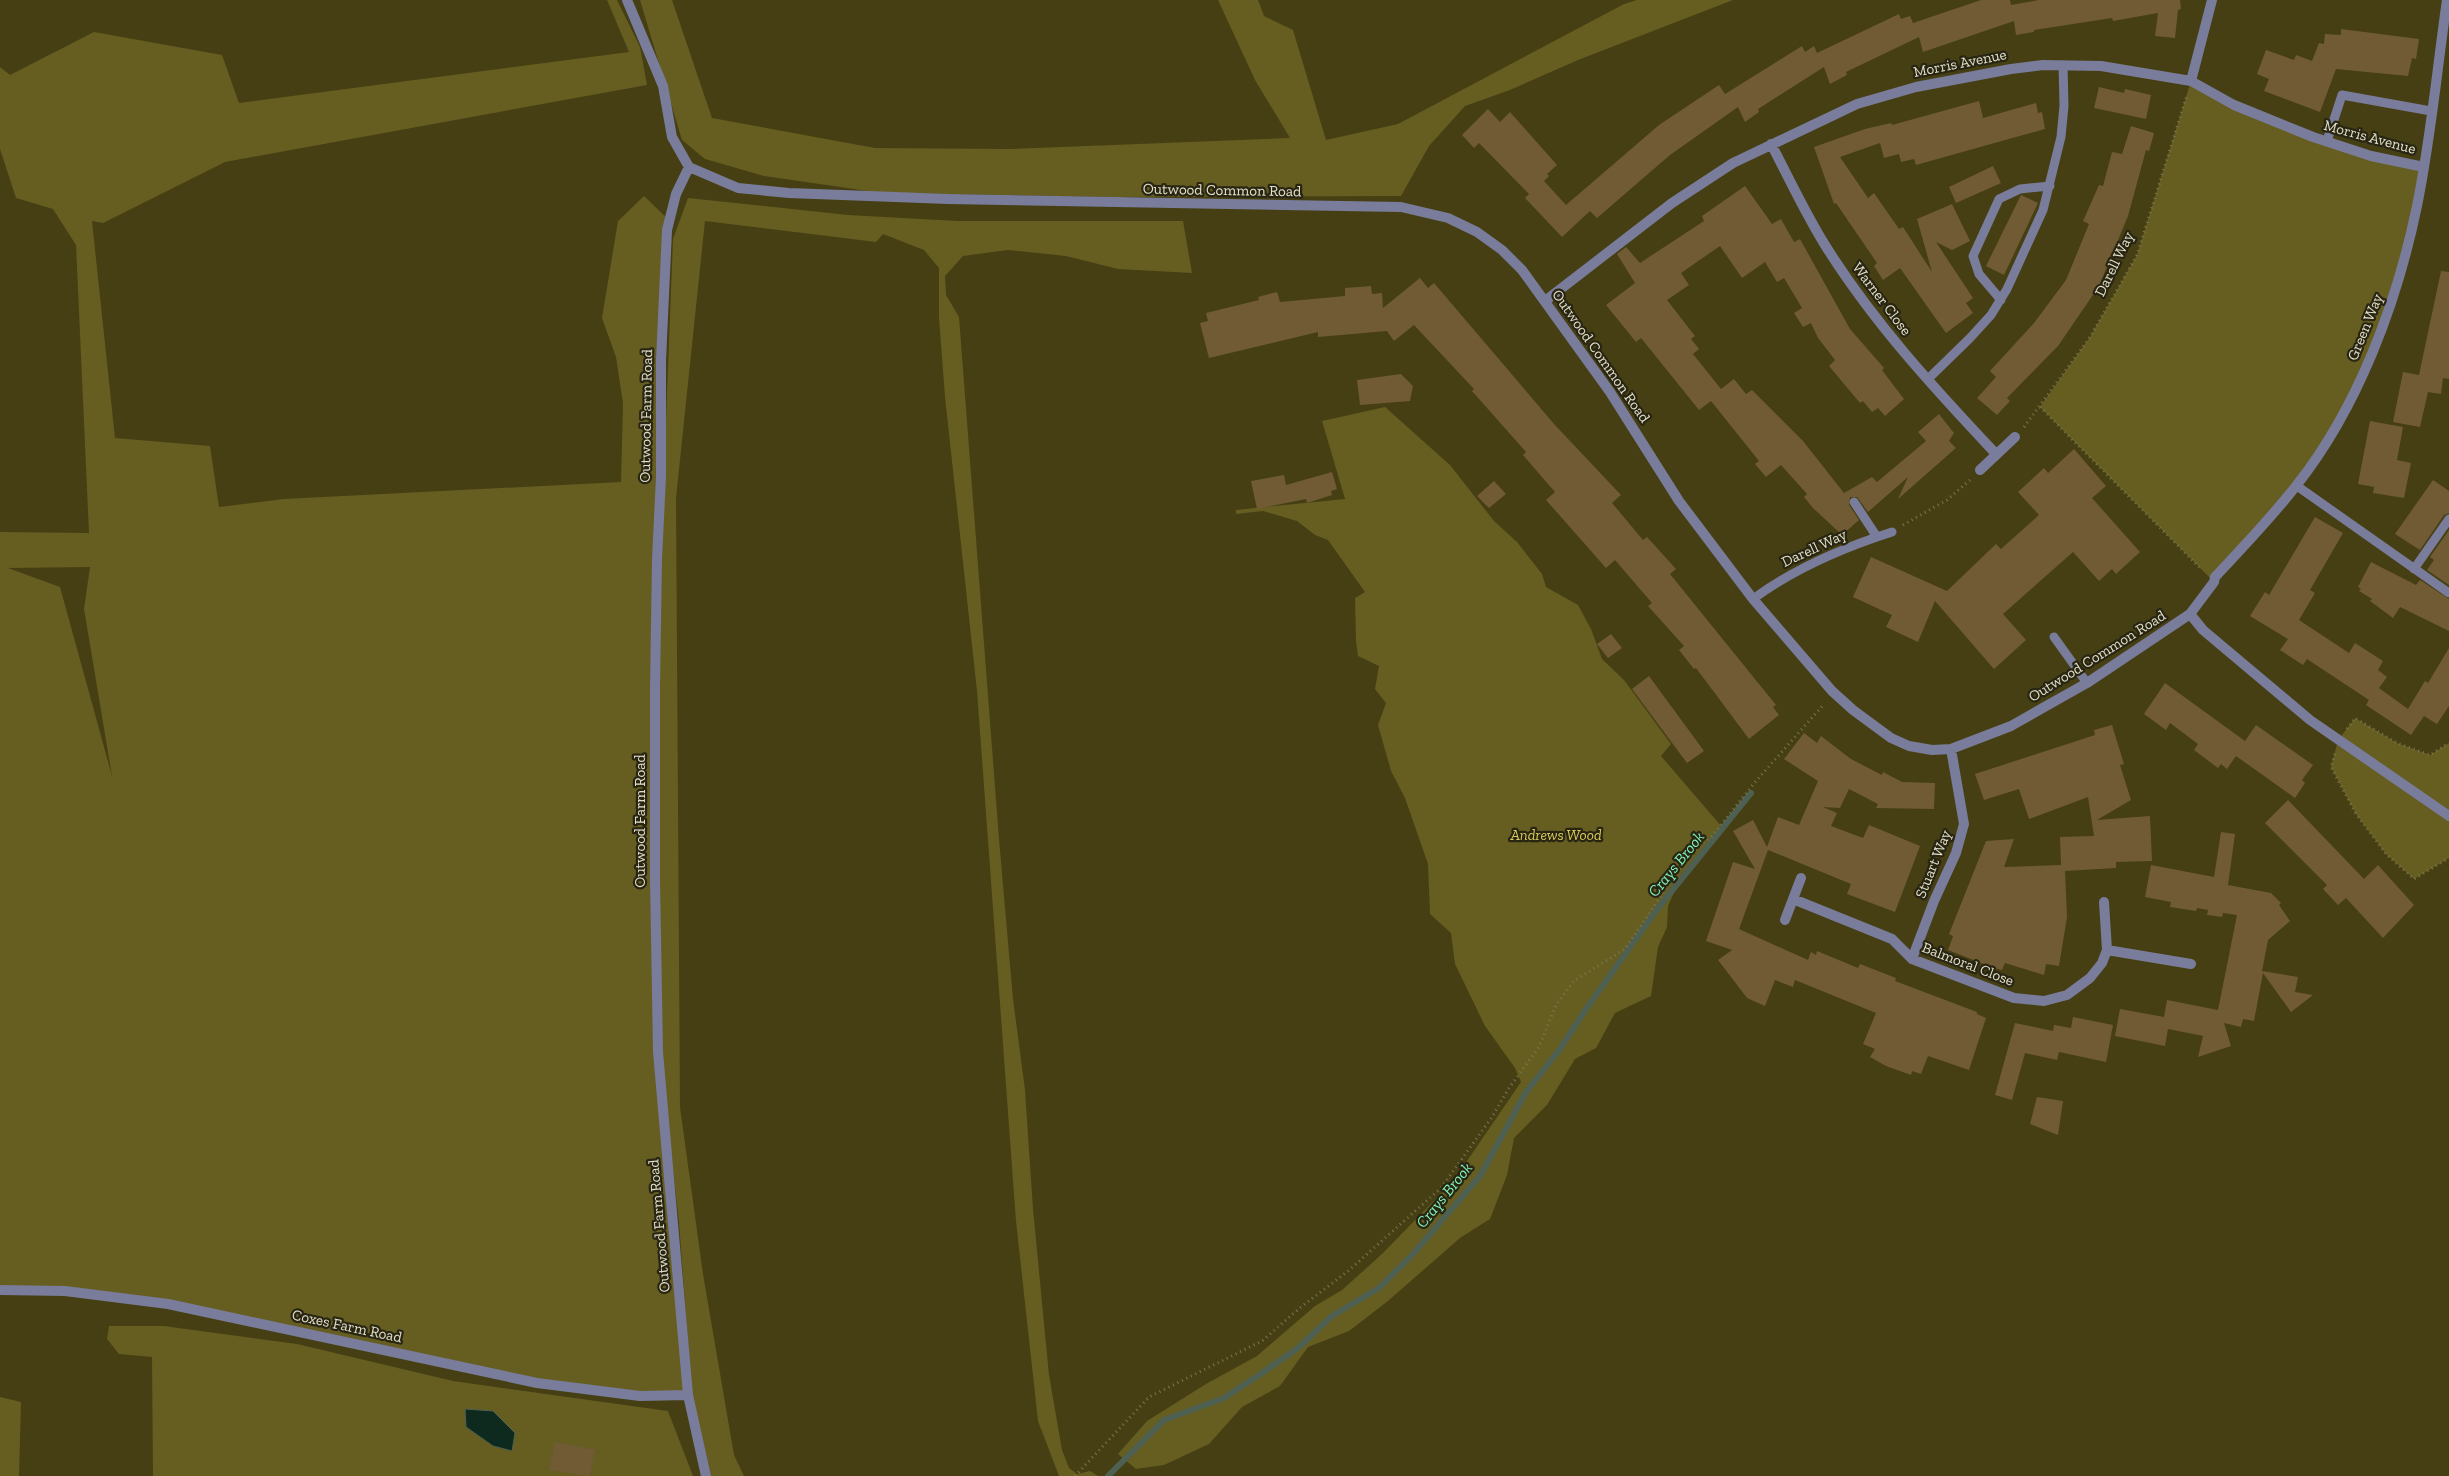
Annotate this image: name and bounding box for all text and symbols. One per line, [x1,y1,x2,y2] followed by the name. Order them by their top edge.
[1912,45,2008,81] street label: Morris Avenue
[2322,116,2418,158] street label: Morris Avenue
[1143,180,1302,200] street label: Outwood Common Road
[2091,228,2138,299] street label: Darell Way
[1849,259,1915,339] street label: Warner Close
[1548,286,1654,427] street label: Outwood Common Road
[2344,291,2387,363] street label: Green Way
[636,348,656,483] street label: Outwood Farm Road
[1779,525,1850,571] street label: Darell Way
[2025,606,2170,706] street label: Outwood Common Road
[631,753,649,888] street label: Outwood Farm Road
[1509,826,1602,844] park label: Andrews Wood
[1911,827,1955,901] street label: Stuart Way
[1644,828,1708,900] water label: Crays Brook
[1920,938,2016,990] street label: Balmoral Close
[644,1158,674,1293] street label: Outwood Farm Road
[1412,1159,1476,1231] water label: Crays Brook
[290,1306,404,1347] street label: Coxes Farm Road

